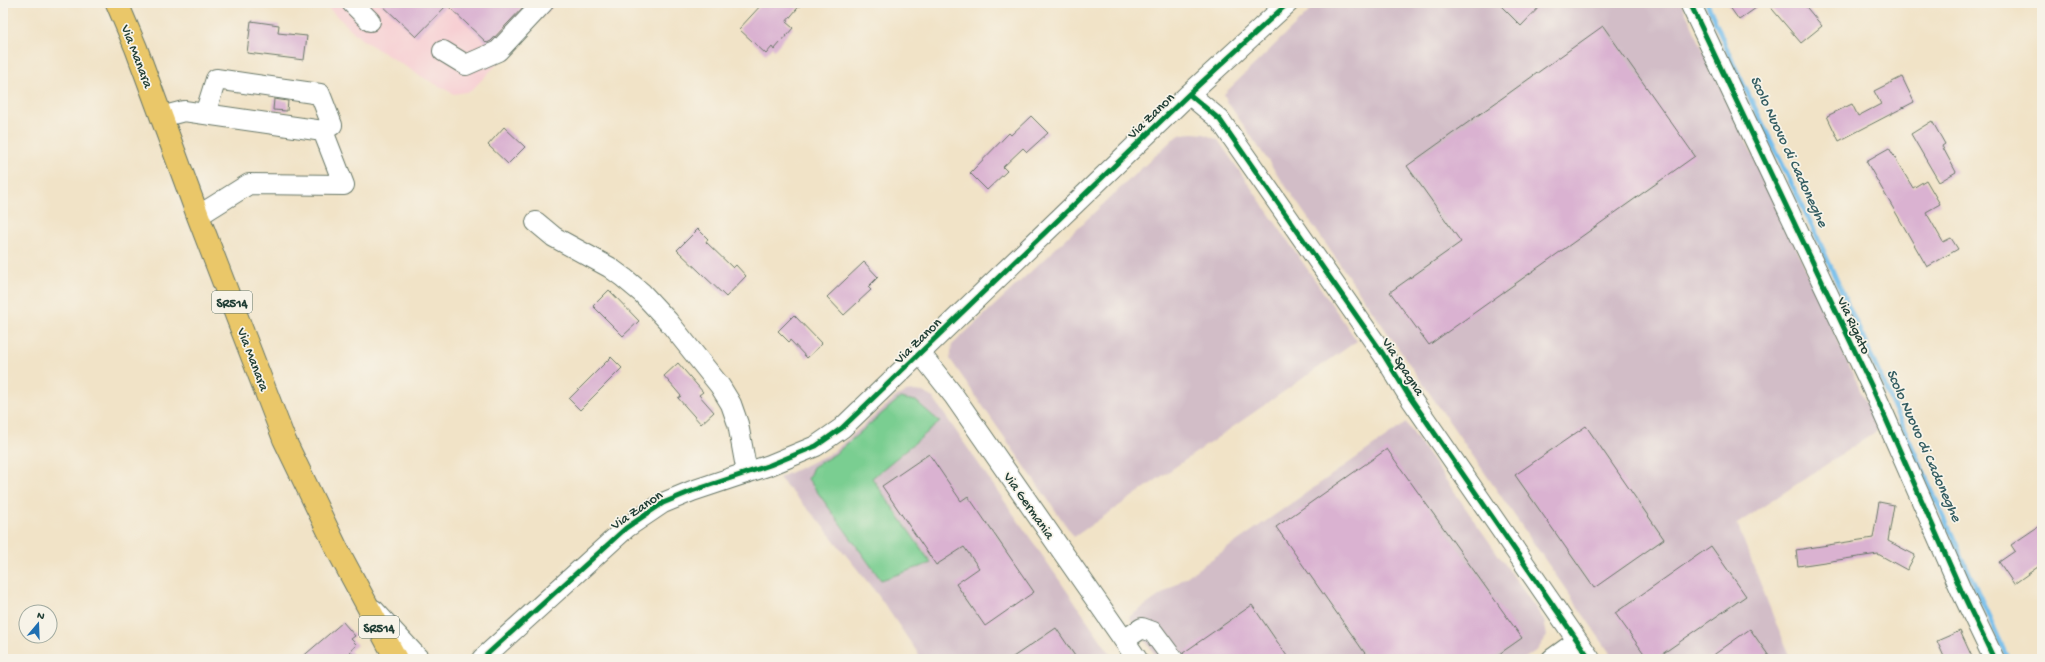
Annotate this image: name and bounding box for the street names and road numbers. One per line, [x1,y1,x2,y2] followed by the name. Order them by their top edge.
[115,22,156,92] street label: Via Manara
[1124,90,1179,144] street label: Via Zanon
[212,291,252,313] road number: SR514
[1832,294,1873,357] street label: Via Rigato
[891,315,946,369] street label: Via Zanon
[231,325,272,395] street label: Via Manara
[1376,334,1428,400] street label: Via Spagna
[998,469,1058,544] street label: Via Germania
[607,487,667,535] street label: Via Zanon
[359,616,399,638] road number: SR514

